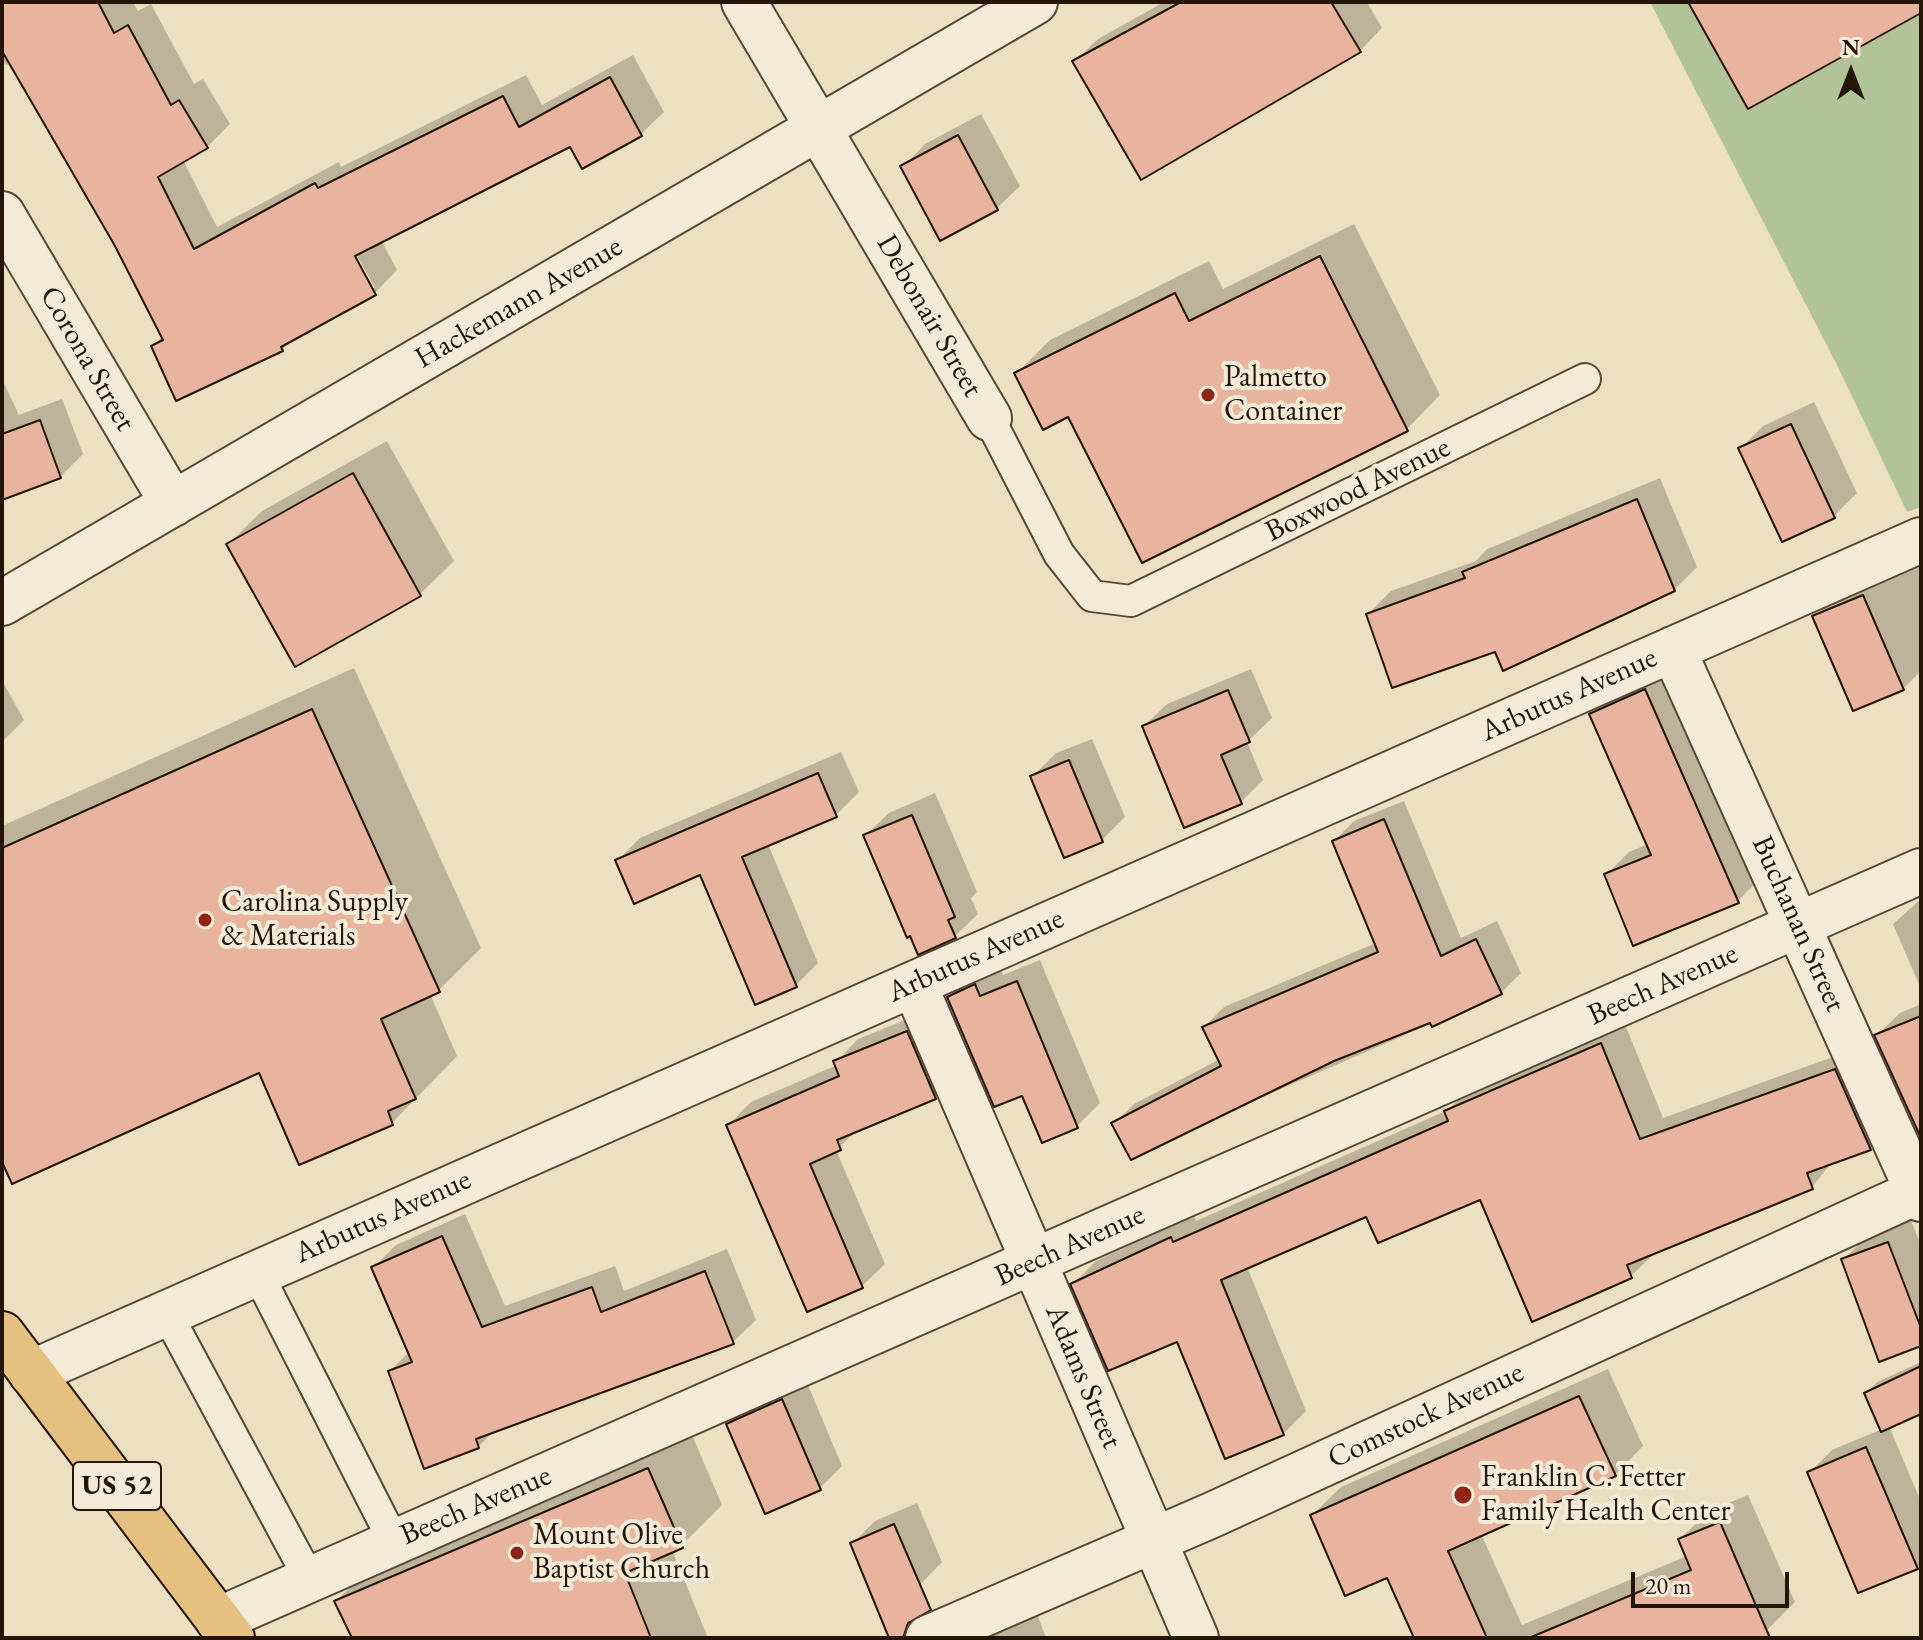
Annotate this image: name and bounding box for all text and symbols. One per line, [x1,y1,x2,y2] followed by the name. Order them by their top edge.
[1811,32,1891,112] north arrow
[1842,33,1860,62] text: N
[868,228,990,404] street label: Debonair Street
[409,229,629,377] street label: Hackemann Avenue
[31,280,143,438] street label: Corona Street
[1224,360,1342,430] place label: Palmetto Container
[1199,386,1217,404] marker: Palmetto Container
[1260,430,1456,550] street label: Boxwood Avenue
[1475,640,1663,750] street label: Arbutus Avenue
[1743,831,1853,1017] street label: Buchanan Street
[221,885,408,956] place label: Carolina Supply & Materials
[882,901,1070,1011] street label: Arbutus Avenue
[196,911,214,929] marker: Carolina Supply & Materials
[1583,936,1743,1034] street label: Beech Avenue
[289,1162,477,1272] street label: Arbutus Avenue
[990,1197,1150,1295] street label: Beech Avenue
[1037,1300,1129,1454] street label: Adams Street
[1322,1355,1530,1477] street label: Comstock Avenue
[395,1458,557,1554] street label: Beech Avenue
[1481,1460,1730,1530] place label: Franklin C. Fetter Family Health Center
[73,1462,161,1510] road number: US 52
[1452,1484,1474,1506] marker: Franklin C. Fetter Family Health Center
[533,1518,710,1588] place label: Mount Olive Baptist Church
[508,1544,526,1562] marker: Mount Olive Baptist Church
[1635,1556,1793,1606] scale bar
[1645,1570,1692,1601] text: 20 m

